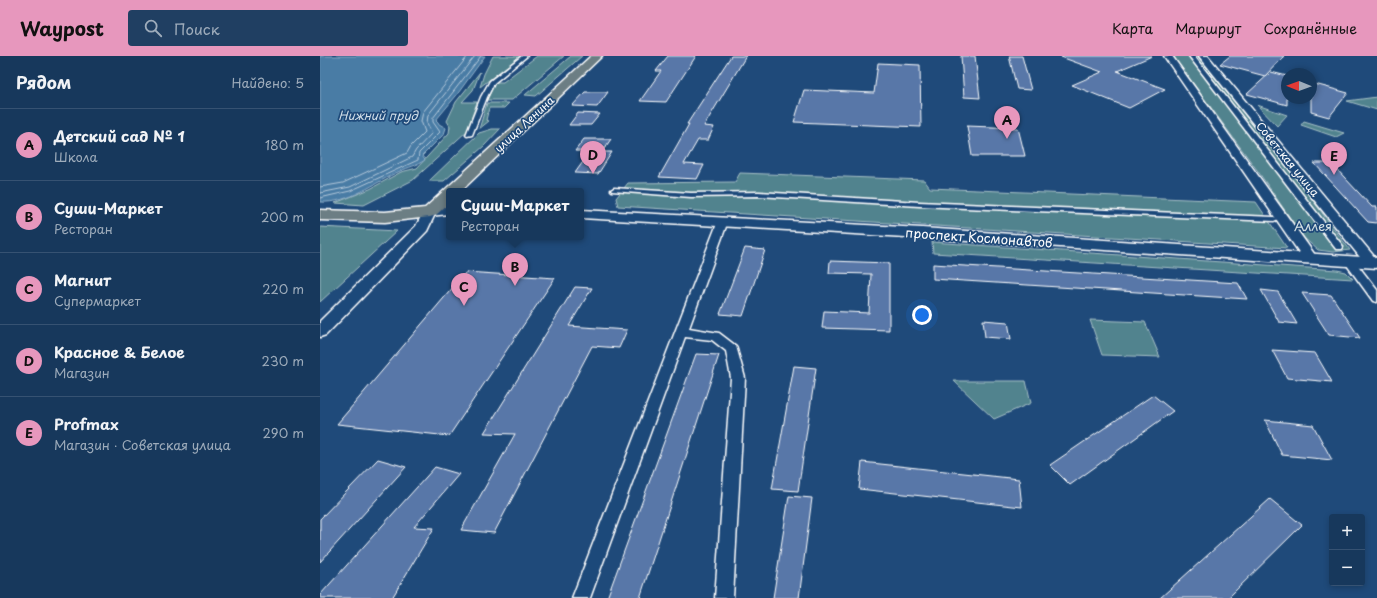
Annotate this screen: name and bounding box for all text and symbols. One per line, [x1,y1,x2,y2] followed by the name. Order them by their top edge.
[128,10,408,46] search box
[20,14,104,42] text: Waypost
[142,17,164,39] icon: search
[174,17,220,40] text: Поиск
[1112,18,1153,39] text: Карта
[1175,18,1241,39] text: Маршрут
[1263,18,1357,39] text: Сохранённые
[1281,68,1317,104] north arrow
[16,69,71,95] text: Рядом
[232,73,304,92] text: Найдено: 5
[490,92,558,156] street label: улица Ленина
[338,106,419,124] water label: Нижний пруд
[994,106,1020,139] pin: A
[1252,118,1324,200] street label: Советская улица
[54,124,185,147] text: Детский сад № 1
[24,135,34,154] text: A
[265,135,304,154] text: 180 m
[580,141,606,174] pin: D
[1321,142,1347,175] pin: E
[54,147,98,166] text: Школа
[446,188,584,240] popup
[461,193,569,216] text: Суши-Маркет
[54,196,163,219] text: Суши-Маркет
[25,207,33,226] text: B
[261,207,304,226] text: 200 m
[461,216,520,235] text: Ресторан
[1294,216,1332,235] park label: Аллея
[54,219,113,238] text: Ресторан
[905,222,1053,252] street label: проспект Космонавтов
[502,253,528,286] pin: B
[54,268,111,291] text: Магнит
[451,273,477,306] pin: C
[24,279,34,298] text: C
[262,279,304,298] text: 220 m
[54,291,141,310] text: Супермаркет
[912,305,932,325] your location
[54,340,185,363] text: Красное & Белое
[24,351,34,370] text: D
[262,351,304,370] text: 230 m
[54,363,110,382] text: Магазин
[54,412,119,435] text: Profmax
[25,423,33,442] text: E
[263,423,304,442] text: 290 m
[54,435,231,454] text: Магазин · Советская улица
[1329,514,1365,586] map controls
[1329,514,1365,550] button: +
[1329,550,1365,586] button: −

